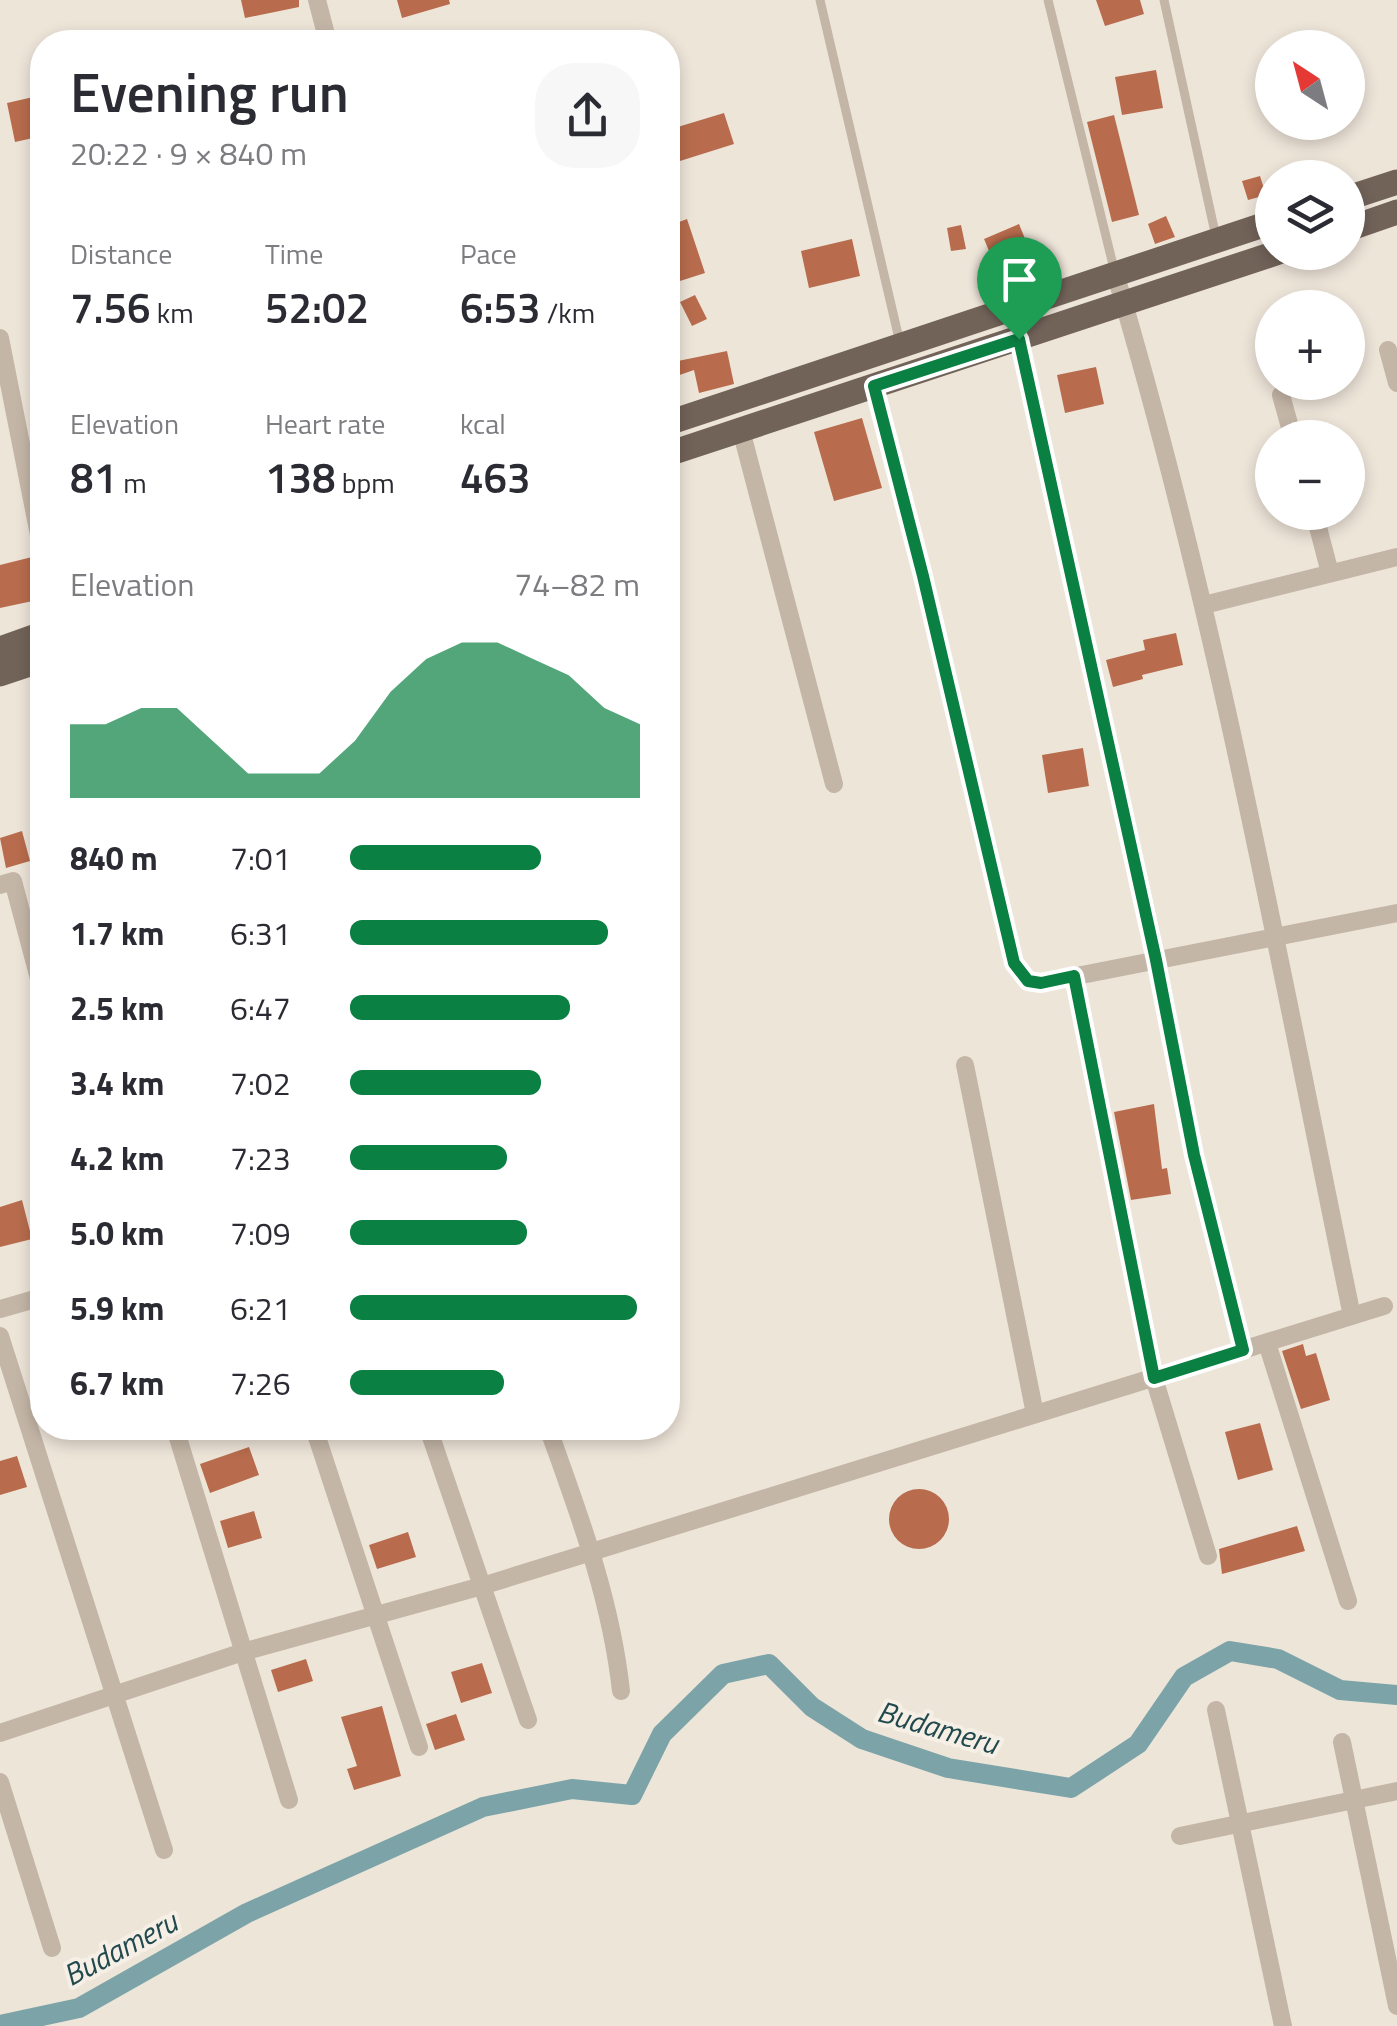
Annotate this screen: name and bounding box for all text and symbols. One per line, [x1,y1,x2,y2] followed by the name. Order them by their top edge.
[1255,30,1365,140] north arrow
[1255,30,1365,530] map controls
[70,50,349,133] text: Evening run
[535,63,640,168] button: share
[70,129,307,177] text: 20:22 · 9 × 840 m
[1255,160,1365,270] button: layers
[70,232,172,275] text: Distance
[265,232,323,275] text: Time
[460,232,517,275] text: Pace
[977,237,1062,340] pin
[992,252,1047,307] icon: arrive
[70,275,151,339] text: 7.56
[265,275,369,339] text: 52:02
[460,275,541,339] text: 6:53
[1255,290,1365,400] button: +
[151,291,194,334] text: km
[541,291,595,334] text: /km
[70,402,179,445] text: Elevation
[265,402,385,445] text: Heart rate
[460,402,506,445] text: kcal
[1255,420,1365,530] button: −
[70,445,117,509] text: 81
[265,445,336,509] text: 138
[460,445,531,509] text: 463
[117,461,147,504] text: m
[336,461,395,504] text: bpm
[70,560,194,608] text: Elevation
[514,560,640,608] text: 74–82 m
[70,834,158,882] text: 840 m
[230,834,291,882] text: 7:01
[70,909,164,957] text: 1.7 km
[230,909,291,957] text: 6:31
[70,984,164,1032] text: 2.5 km
[230,984,291,1032] text: 6:47
[70,1059,164,1107] text: 3.4 km
[230,1059,291,1107] text: 7:02
[70,1134,164,1182] text: 4.2 km
[230,1134,291,1182] text: 7:23
[70,1209,164,1257] text: 5.0 km
[230,1209,291,1257] text: 7:09
[70,1284,164,1332] text: 5.9 km
[230,1284,291,1332] text: 6:21
[70,1359,164,1407] text: 6.7 km
[230,1359,291,1407] text: 7:26
[872,1688,1006,1767] water label: Budameru
[55,1898,187,1997] water label: Budameru

